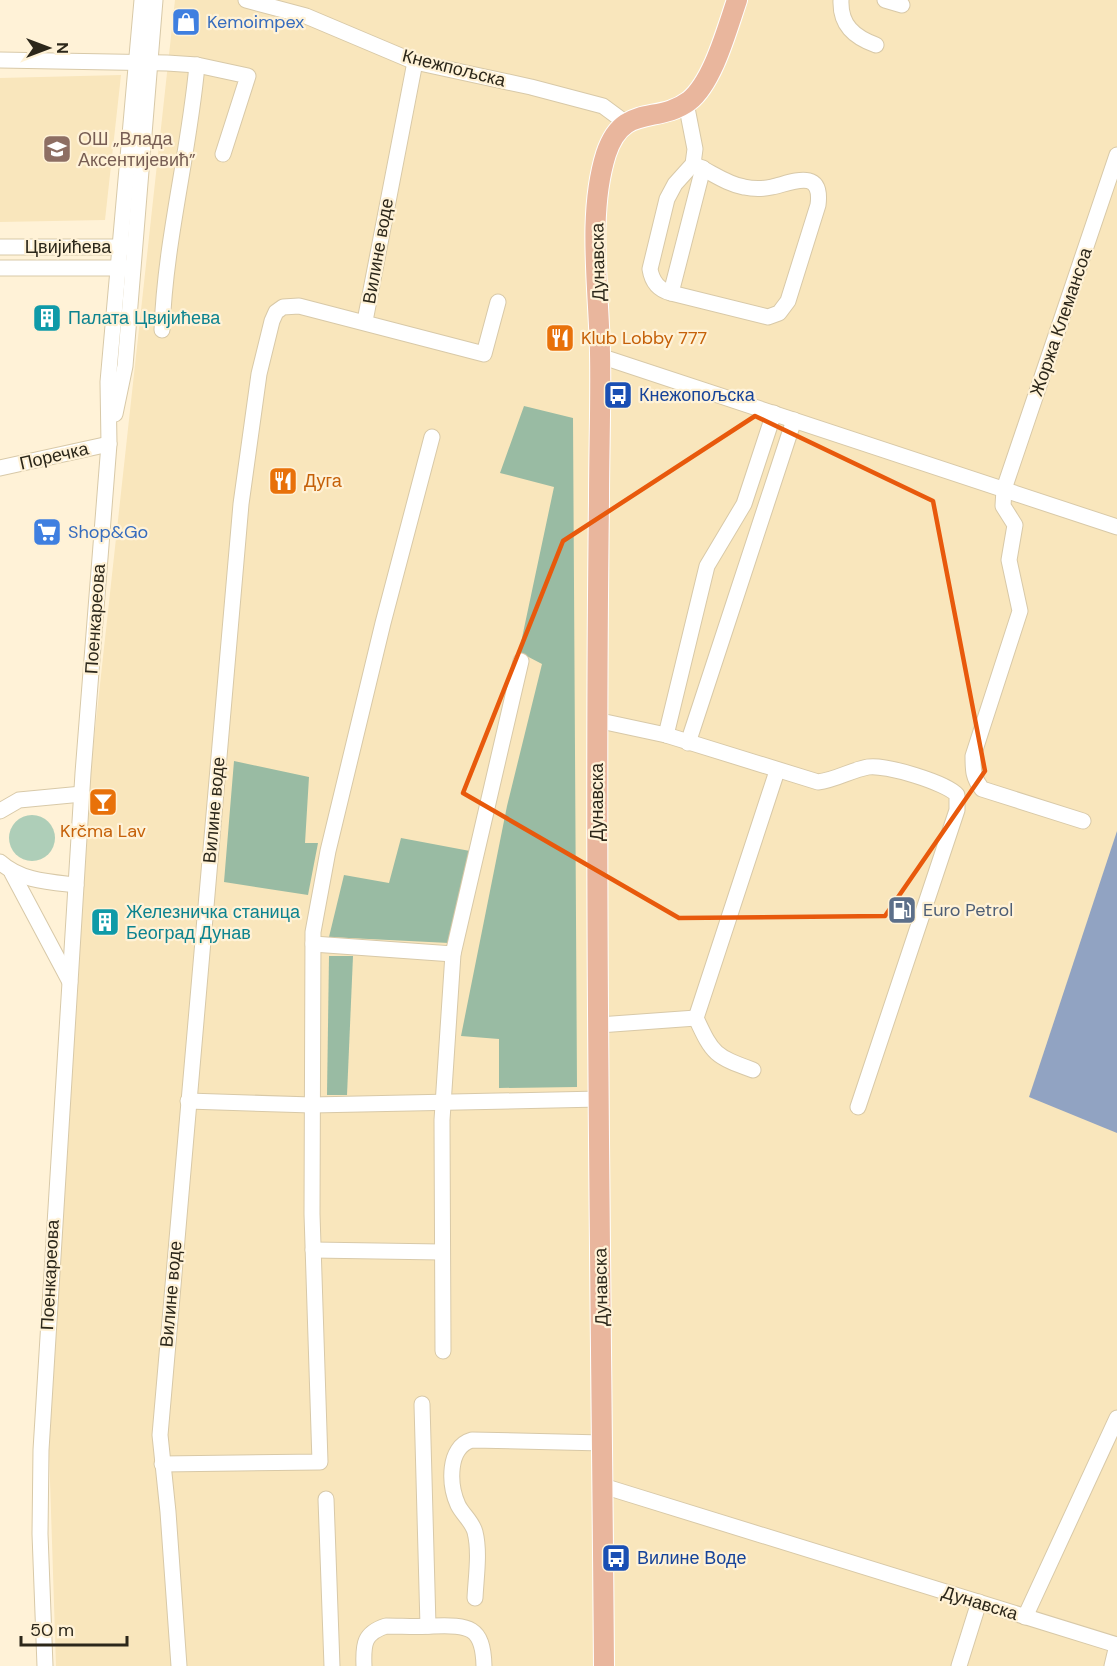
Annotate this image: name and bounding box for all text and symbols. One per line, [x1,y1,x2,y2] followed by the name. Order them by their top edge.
[170,6,202,38] shop icon: Kemoimpex
[207,10,304,34] place label: Kemoimpex
[18,18,78,78] north arrow
[52,42,73,54] text: N
[400,44,509,93] street label: Кнежпољска
[78,127,196,172] place label: ОШ „Влада Аксентијевић”
[41,133,73,165] school or university icon: ОШ „Влада Аксентијевић”
[357,196,399,306] street label: Вилине воде
[585,222,611,301] street label: Дунавска
[25,235,112,259] street label: Цвијићева
[1024,243,1098,400] street label: Жоржа Клемансоа
[31,302,63,334] building icon: Палата Цвијићева
[68,306,221,330] place label: Палата Цвијићева
[544,322,576,354] restaurant icon: Klub Lobby 777
[581,326,707,350] place label: Klub Lobby 777
[602,379,634,411] bus stop icon: Кнежопољска
[639,383,756,407] place label: Кнежопољска
[17,436,92,476] street label: Поречка
[267,465,299,497] restaurant icon: Дуга
[304,469,343,493] place label: Дуга
[31,516,63,548] supermarket icon: Shop&Go
[68,520,148,544] place label: Shop&Go
[79,562,111,675] street label: Поенкареова
[197,756,231,864] street label: Вилине воде
[585,762,609,841] street label: Дунавска
[87,786,119,818] bar icon: Krčma Lav
[60,819,147,843] place label: Krčma Lav
[886,894,918,926] fuel station icon: Euro Petrol
[923,898,1013,922] place label: Euro Petrol
[126,900,301,945] place label: Железничка станица Београд Дунав
[89,906,121,938] building icon: Железничка станица Београд Дунав
[35,1218,65,1331] street label: Поенкареова
[154,1240,188,1348] street label: Вилине воде
[588,1247,614,1326] street label: Дунавска
[600,1542,632,1574] bus stop icon: Вилине Воде
[637,1546,747,1570] place label: Вилине Воде
[939,1580,1022,1626] street label: Дунавска
[21,1609,128,1647] scale bar
[30,1618,74,1642] text: 50 m

